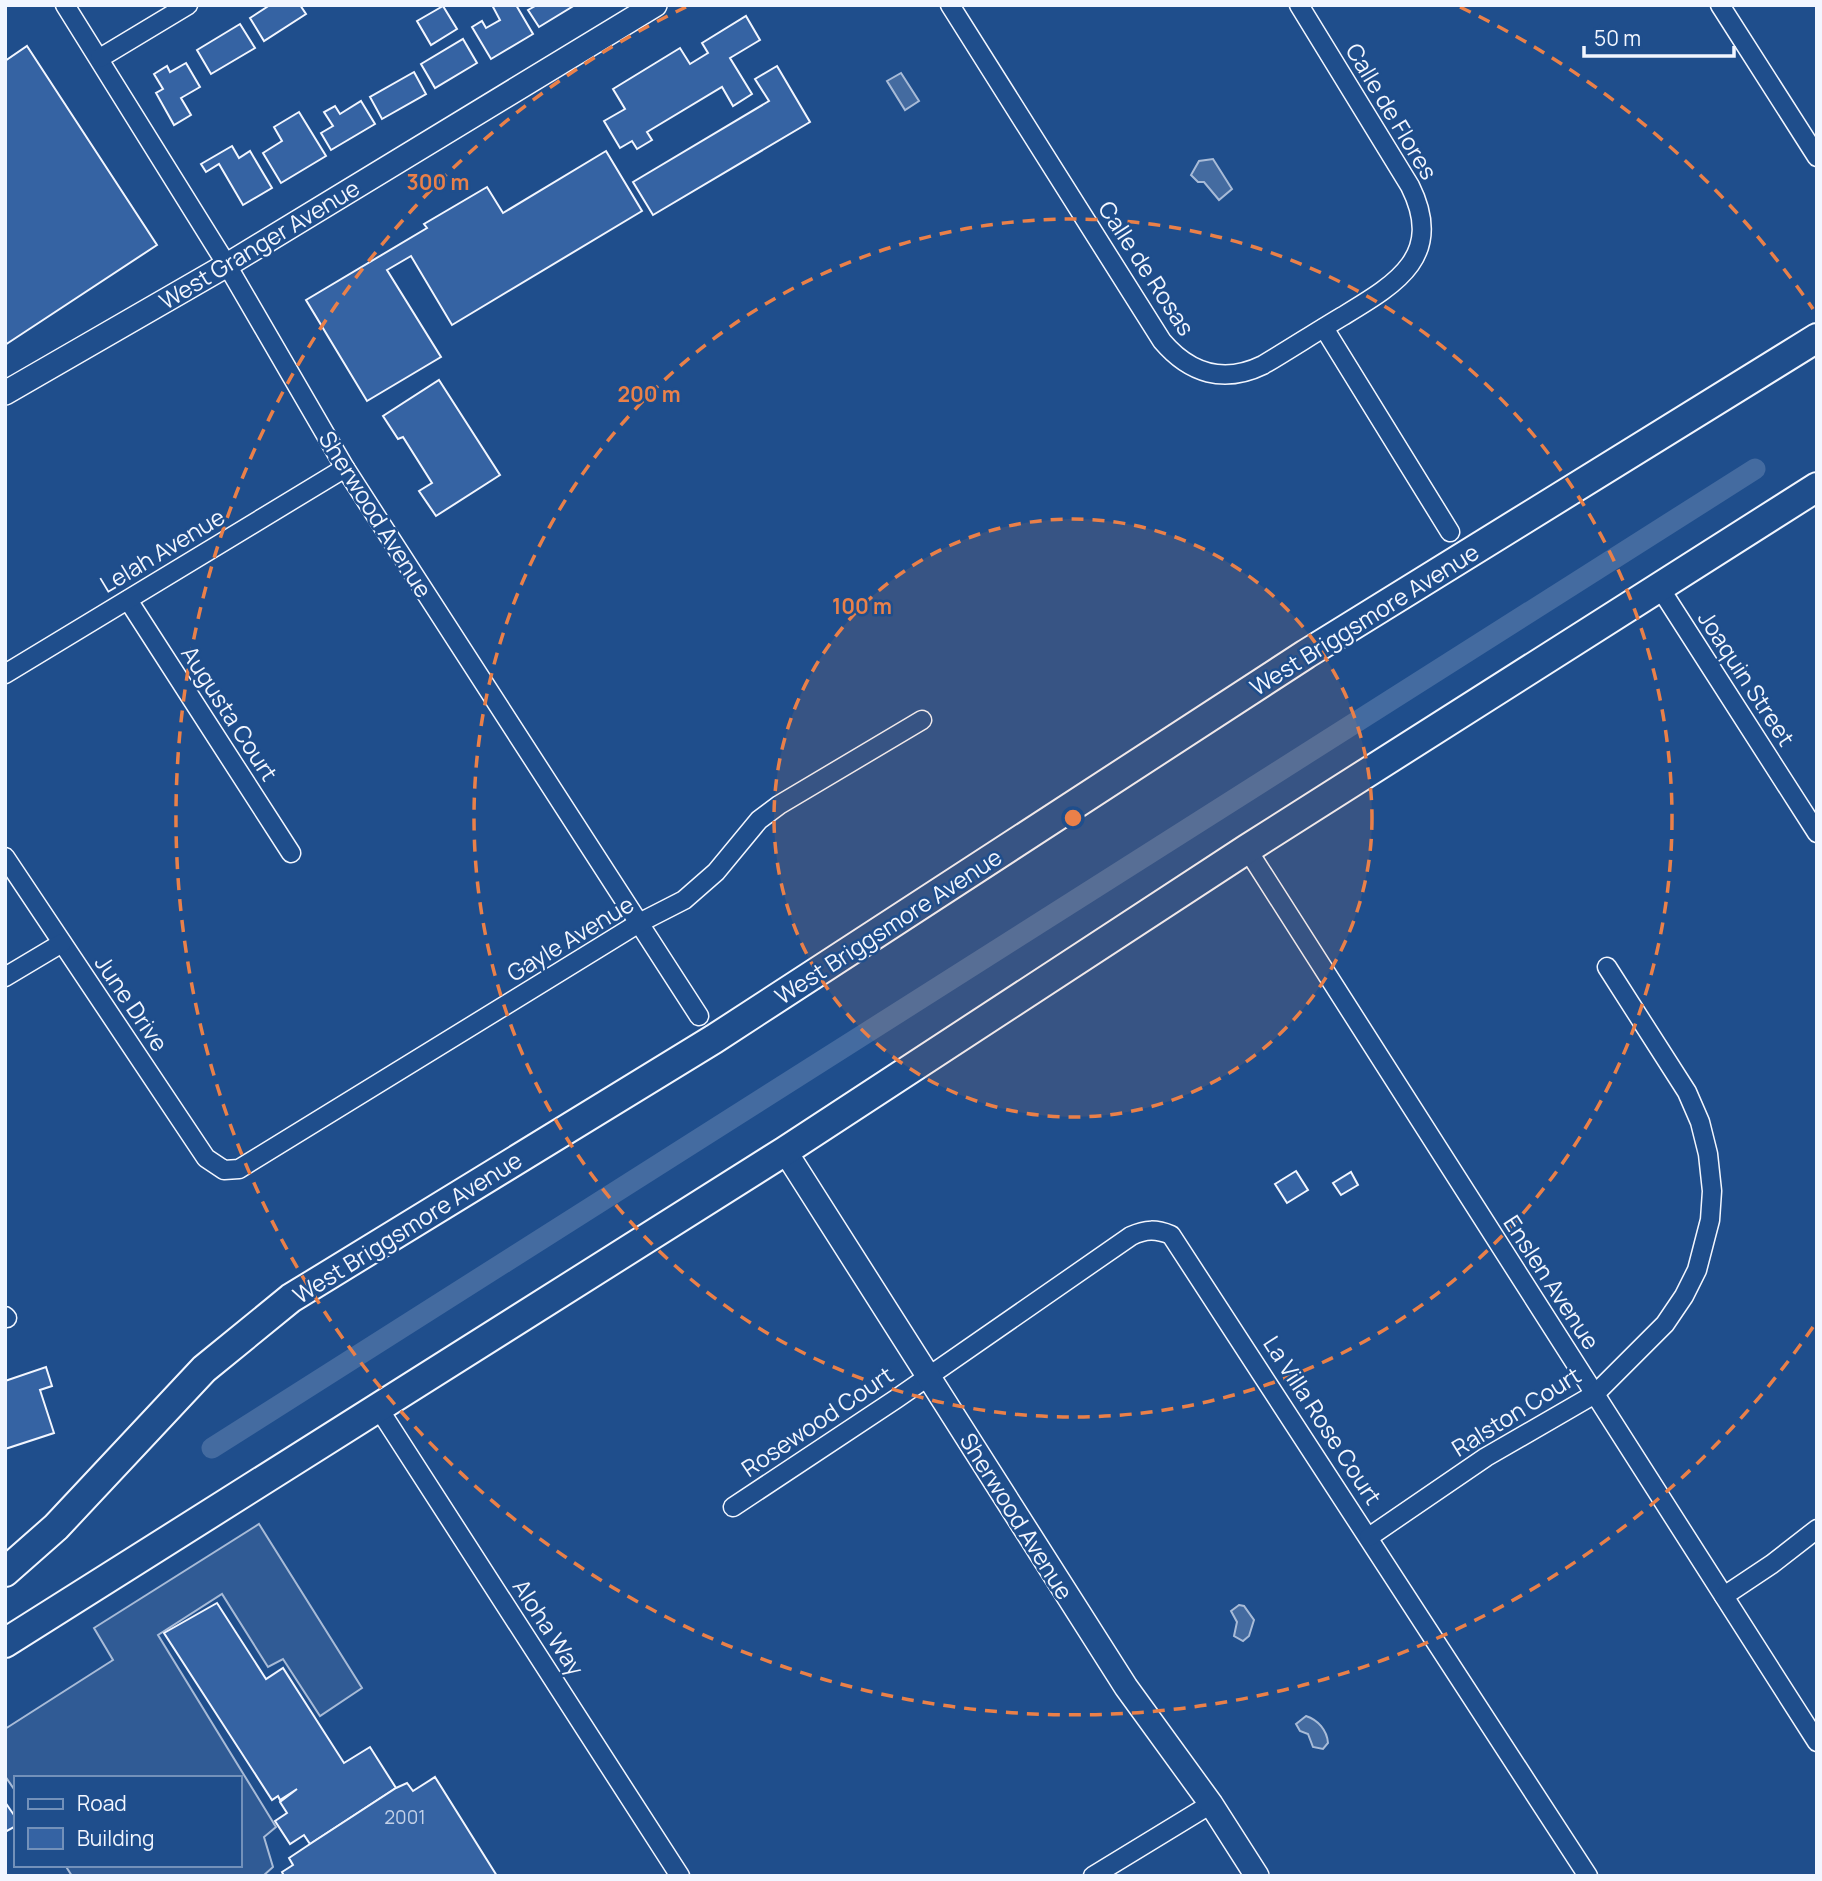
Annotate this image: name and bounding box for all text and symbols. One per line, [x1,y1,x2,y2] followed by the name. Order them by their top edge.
[1584,14,1734,58] scale bar
[1594,24,1641,52] text: 50 m
[1339,37,1445,185] street label: Calle de Flores
[407,168,469,196] text: 300 m
[153,171,365,317] street label: West Granger Avenue
[1091,194,1203,342] street label: Calle de Rosas
[617,380,681,408] text: 200 m
[312,425,440,603] street label: Sherwood Avenue
[94,500,230,600] street label: Lelah Avenue
[1243,535,1485,703] street label: West Briggsmore Avenue
[832,592,892,620] text: 100 m
[1691,604,1803,752] street label: Joaquin Street
[174,639,286,787] street label: Augusta Court
[1061,806,1085,830] centre of rings
[768,841,1008,1011] street label: West Briggsmore Avenue
[501,888,639,988] street label: Gayle Avenue
[88,949,176,1057] street label: June Drive
[286,1143,528,1311] street label: West Briggsmore Avenue
[1497,1209,1607,1355] street label: Enslen Avenue
[1256,1329,1390,1511] street label: La Villa Rose Court
[735,1358,899,1484] street label: Rosewood Court
[1445,1359,1587,1463] street label: Ralston Court
[953,1427,1081,1605] street label: Sherwood Avenue
[506,1572,592,1682] street label: Aloha Way
[14,1776,242,1867] legend
[77,1789,127,1817] text: Road
[384,1804,426,1830] house number: 2001
[77,1824,154,1852] text: Building

